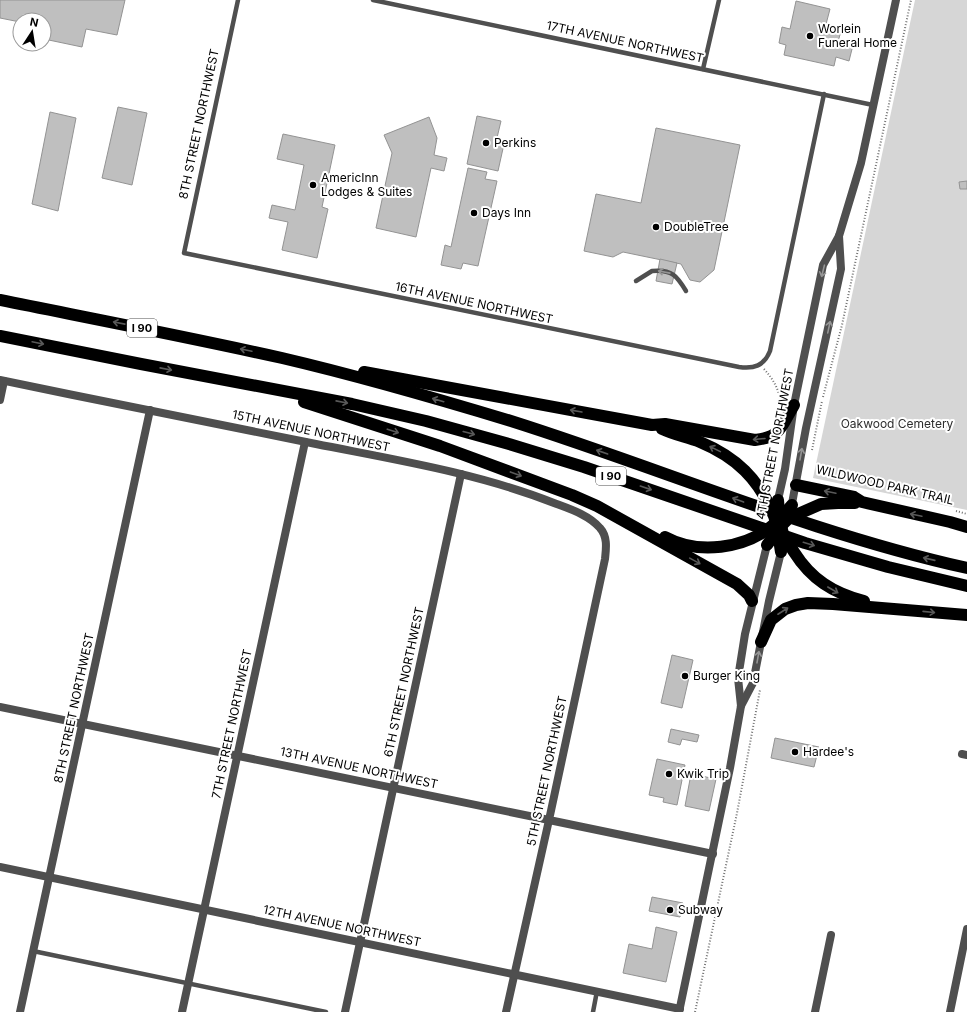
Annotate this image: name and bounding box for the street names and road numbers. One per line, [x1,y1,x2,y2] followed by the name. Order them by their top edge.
[545,18,705,66] street label: 17TH AVENUE NORTHWEST
[175,47,222,200] street label: 8TH STREET NORTHWEST
[394,278,555,327] street label: 16TH AVENUE NORTHWEST
[127,319,157,337] road number: I 90
[752,367,797,521] street label: 4TH STREET NORTHWEST
[231,406,392,455] street label: 15TH AVENUE NORTHWEST
[815,461,956,508] street label: WILDWOOD PARK TRAIL
[596,467,626,485] road number: I 90
[380,605,427,758] street label: 6TH STREET NORTHWEST
[50,631,97,784] street label: 8TH STREET NORTHWEST
[208,647,255,800] street label: 7TH STREET NORTHWEST
[523,694,570,847] street label: 5TH STREET NORTHWEST
[279,743,440,792] street label: 13TH AVENUE NORTHWEST
[262,901,423,950] street label: 12TH AVENUE NORTHWEST

